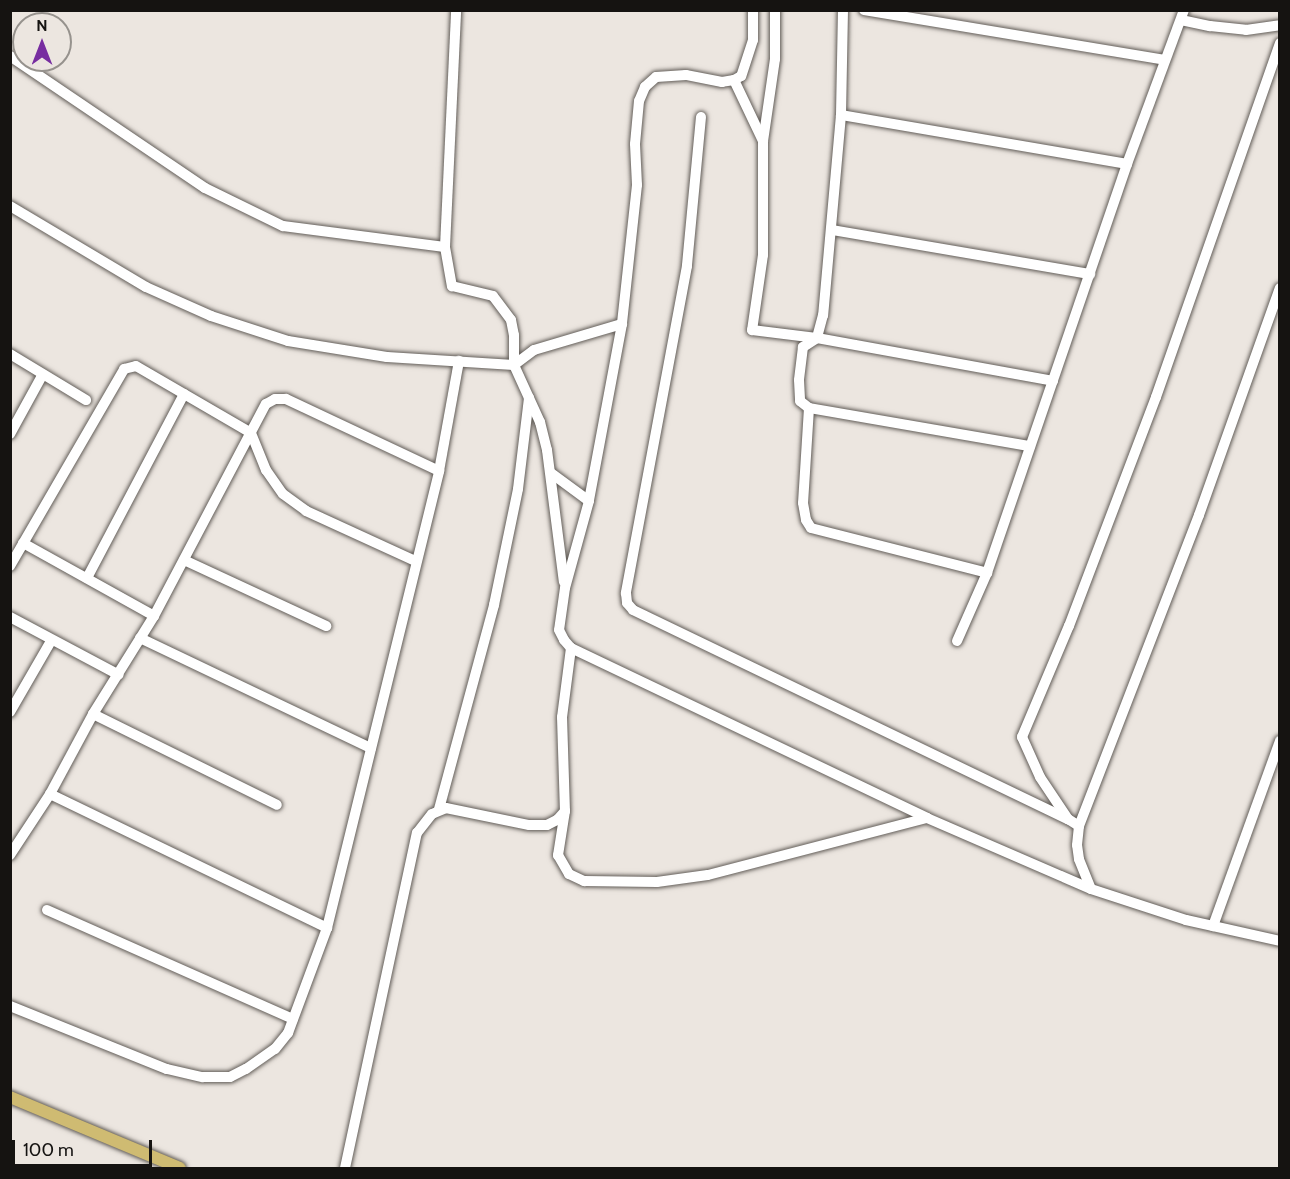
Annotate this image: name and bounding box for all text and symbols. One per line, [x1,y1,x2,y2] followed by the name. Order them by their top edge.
[12,12,72,72] north arrow
[36,16,48,35] text: N
[15,1128,154,1166] scale bar
[23,1139,74,1161] text: 100 m

